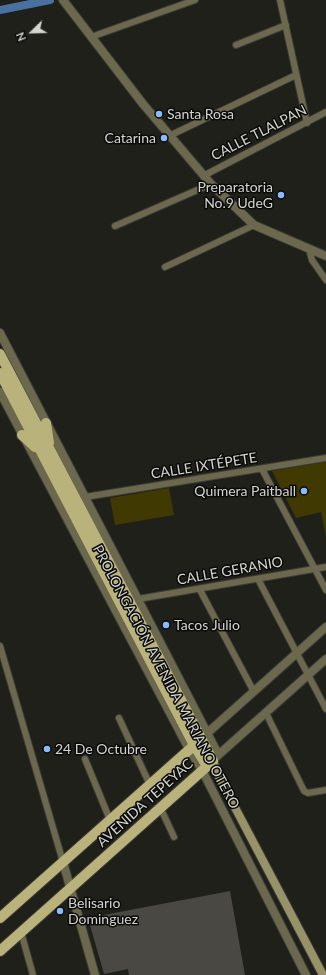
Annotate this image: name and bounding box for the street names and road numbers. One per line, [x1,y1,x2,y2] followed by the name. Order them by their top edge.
[208,102,310,164] street label: CALLE TLALPAN
[150,449,258,483] street label: CALLE IXTÉPETE
[89,542,243,812] street label: PROLONGACIÓN AVENIDA MARIANO OTERO
[176,553,284,589] street label: CALLE GERANIO
[93,755,197,851] street label: AVENIDA TEPEYAC

